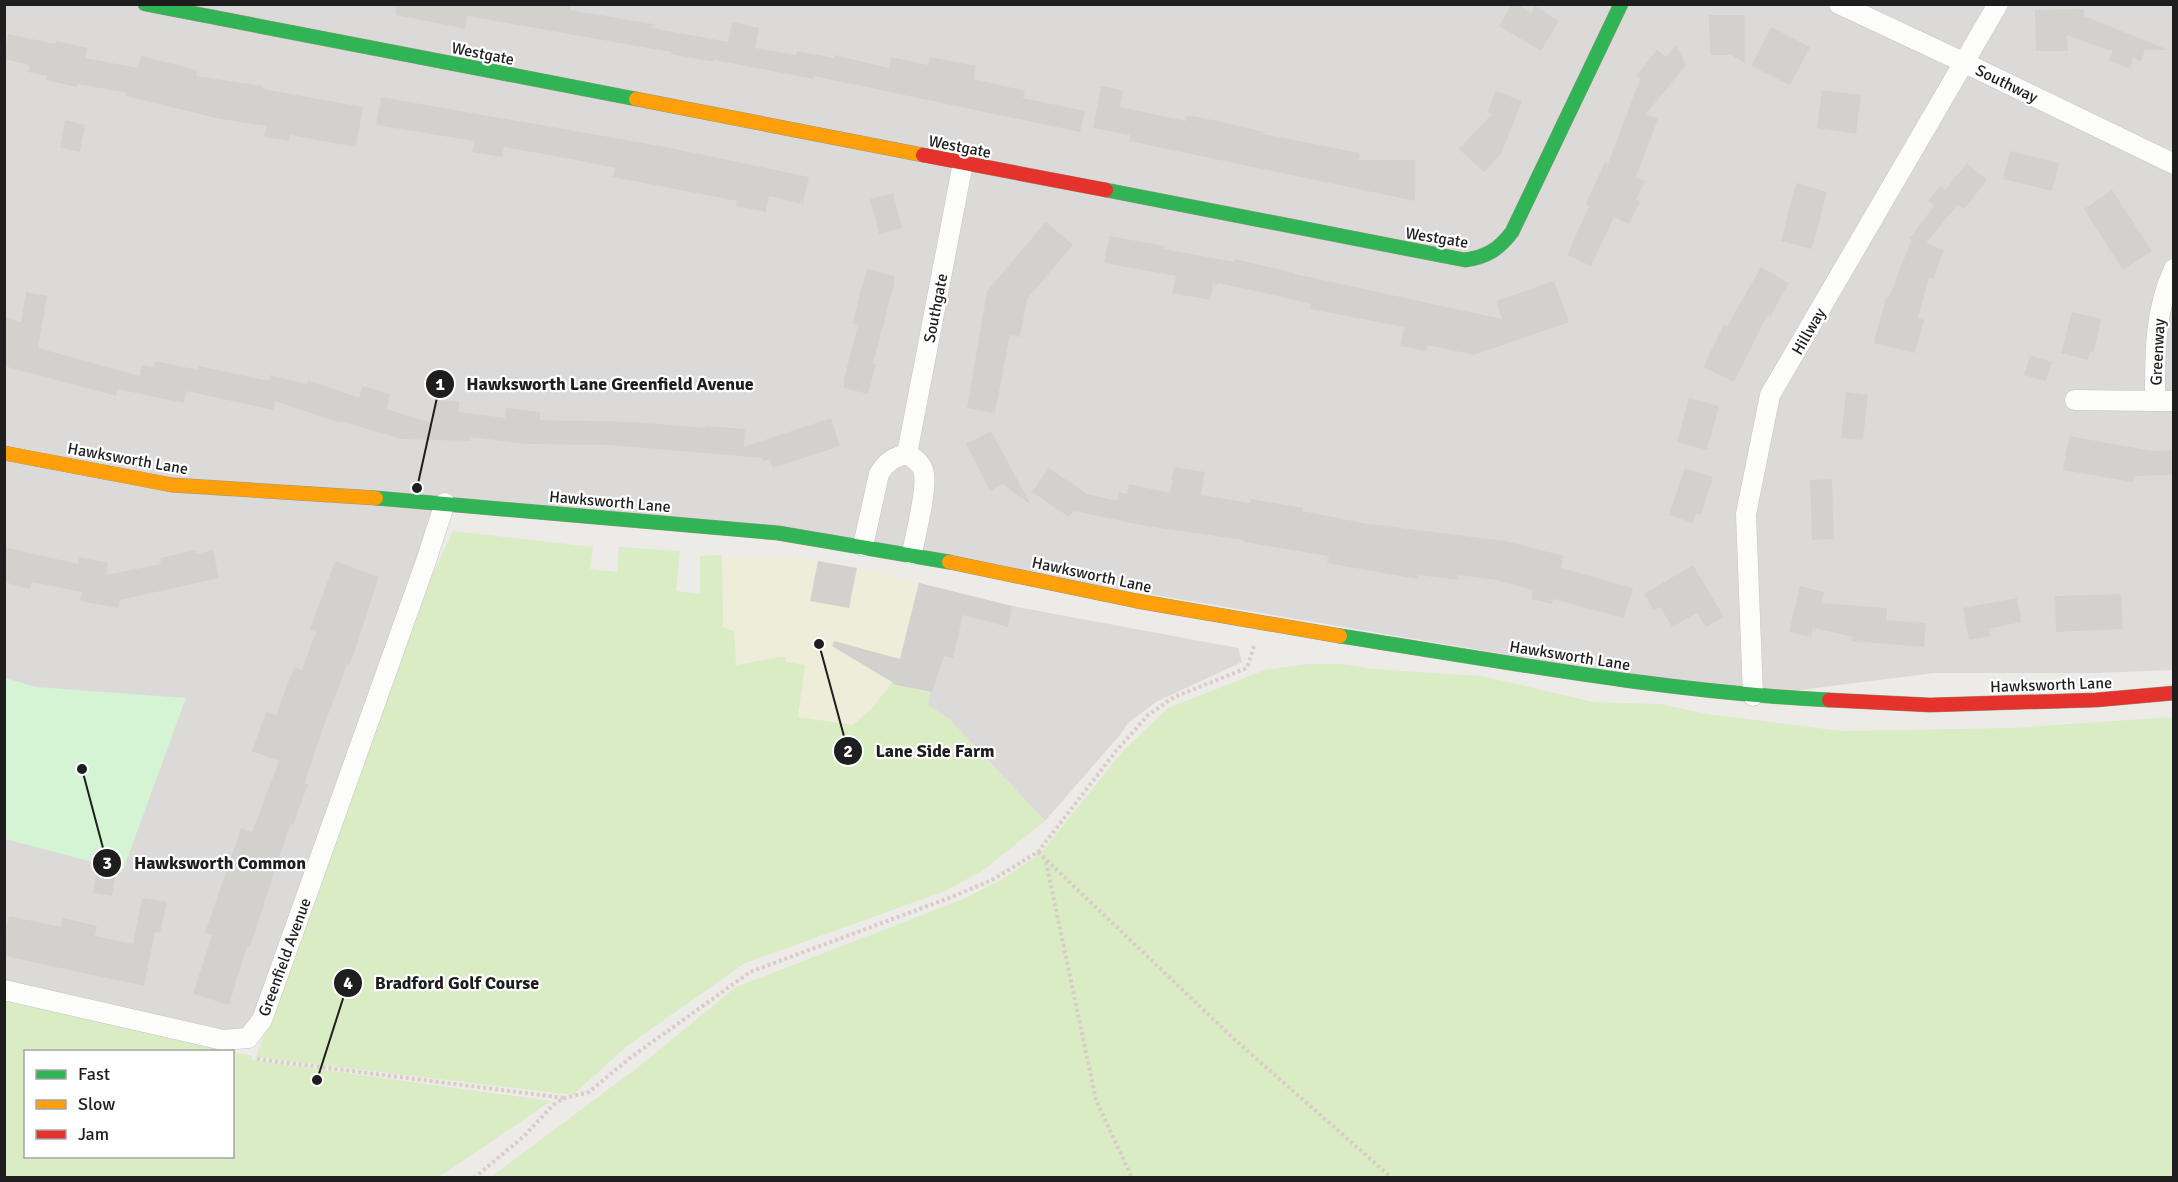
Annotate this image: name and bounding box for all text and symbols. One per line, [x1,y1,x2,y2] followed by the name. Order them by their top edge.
[450,38,516,70] street label: Westgate
[1972,60,2041,108] street label: Southway
[927,131,993,163] street label: Westgate
[1404,223,1470,253] street label: Westgate
[919,272,952,345] street label: Southgate
[1787,304,1831,359] street label: Hillway
[2146,317,2170,386] street label: Greenway
[425,366,766,402] callout: Hawksworth Lane Greenfield Avenue
[435,373,445,395] text: 1
[466,373,754,395] text: Hawksworth Lane Greenfield Avenue
[66,439,190,479] street label: Hawksworth Lane
[548,487,672,517] street label: Hawksworth Lane
[1030,553,1154,597] street label: Hawksworth Lane
[1508,637,1632,675] street label: Hawksworth Lane
[1990,673,2112,697] street label: Hawksworth Lane
[833,733,1006,769] callout: Lane Side Farm
[843,740,853,762] text: 2
[875,740,995,762] text: Lane Side Farm
[92,845,318,881] callout: Hawksworth Common
[102,852,112,874] text: 3
[134,852,306,874] text: Hawksworth Common
[254,895,316,1019] street label: Greenfield Avenue
[333,965,552,1001] callout: Bradford Golf Course
[343,972,353,994] text: 4
[375,972,539,994] text: Bradford Golf Course
[24,1050,234,1158] legend
[78,1063,110,1085] text: Fast
[78,1093,115,1115] text: Slow
[78,1123,109,1145] text: Jam

